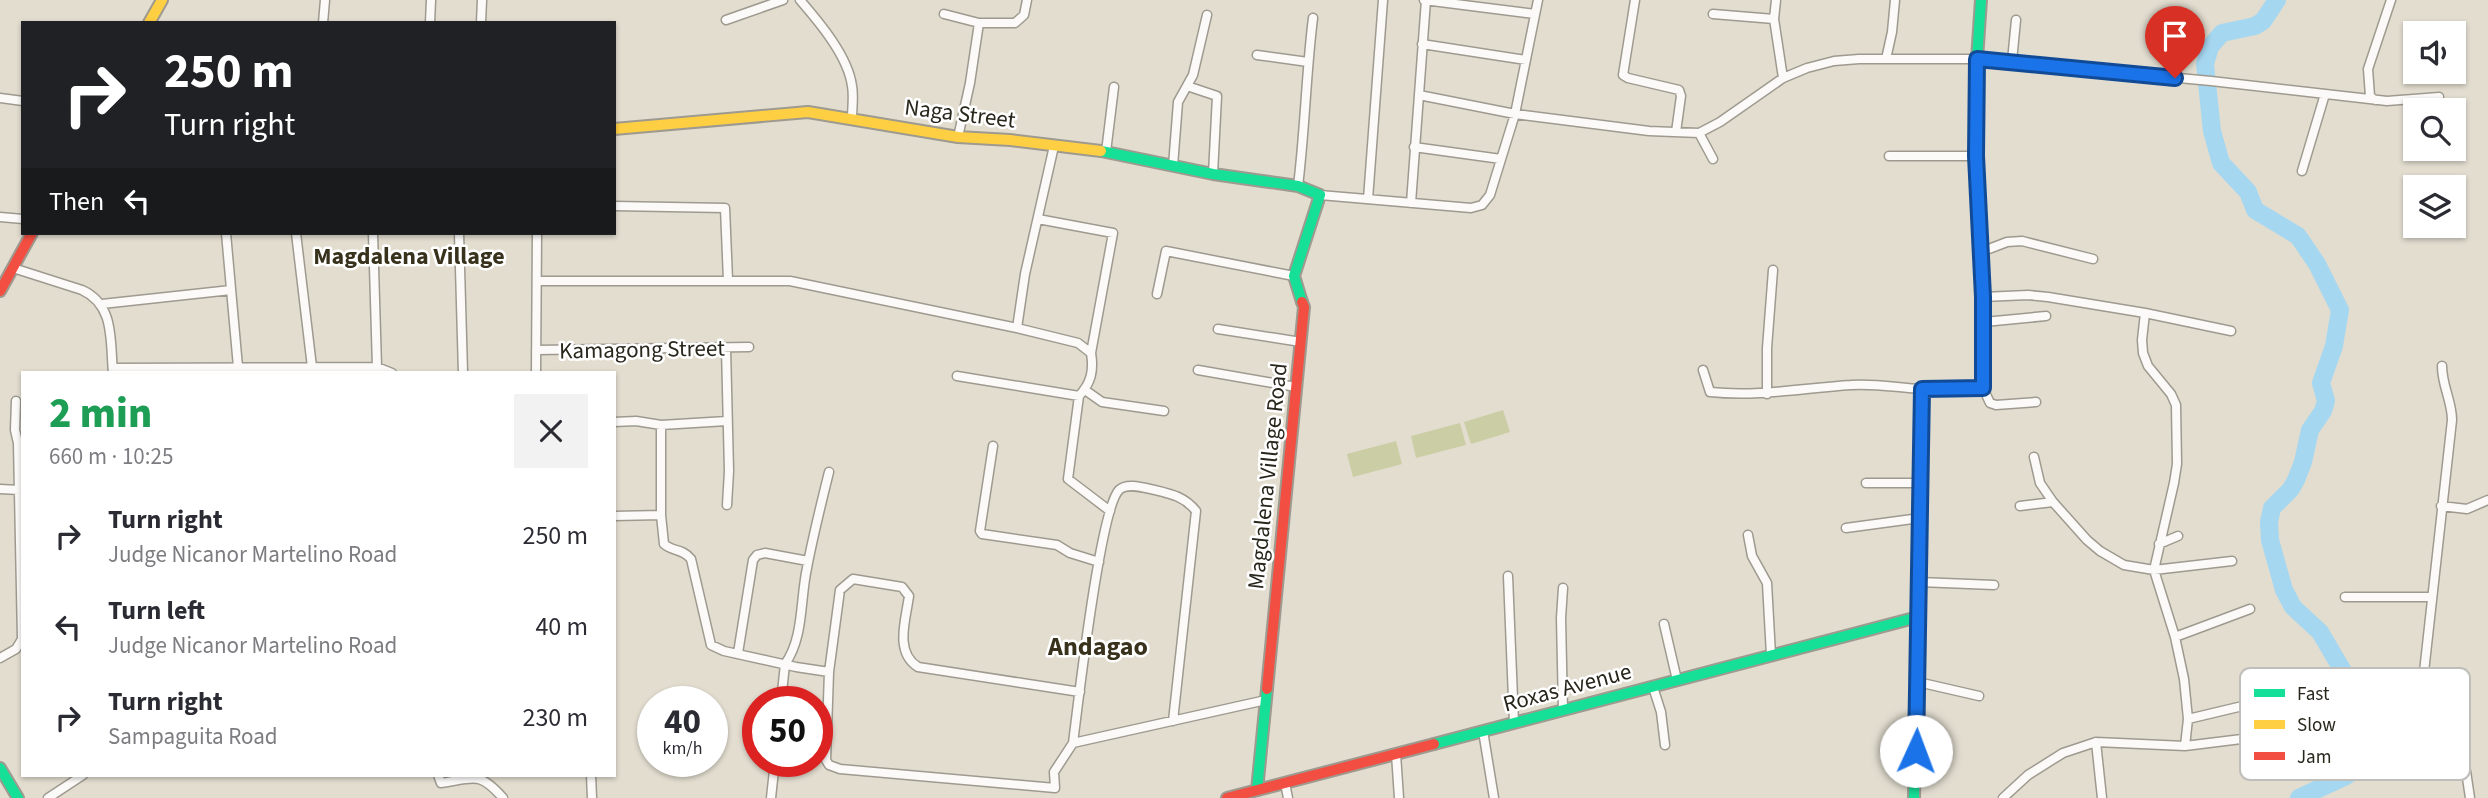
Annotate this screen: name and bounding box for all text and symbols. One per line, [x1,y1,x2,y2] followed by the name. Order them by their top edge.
[2145,6,2205,78] pin
[2156,17,2194,55] icon: arrive
[2403,21,2466,238] map controls
[2403,21,2466,84] button: sound
[164,37,293,107] text: 250 m
[49,49,140,140] icon: right
[903,90,1018,137] street label: Naga Street
[2403,98,2466,161] button: search
[164,102,295,148] text: Turn right
[2403,175,2466,238] button: layers
[118,182,156,220] icon: left
[49,183,104,220] text: Then
[313,239,505,274] district label: Magdalena Village
[559,332,725,367] street label: Kamagong Street
[1239,361,1296,591] street label: Magdalena Village Road
[49,384,152,444] text: 2 min
[514,394,588,468] button: close
[49,440,173,473] text: 660 m · 10:25
[108,501,223,538] text: Turn right
[49,517,87,555] icon: right
[522,517,588,554] text: 250 m
[108,538,397,571] text: Judge Nicanor Martelino Road
[108,592,205,629] text: Turn left
[49,608,87,646] icon: left
[535,608,588,645] text: 40 m
[1047,628,1148,665] district label: Andagao
[108,629,397,662] text: Judge Nicanor Martelino Road
[1499,655,1635,720] street label: Roxas Avenue
[2240,668,2470,780] legend
[2297,681,2330,708] text: Fast
[108,683,223,720] text: Turn right
[742,686,833,777] speed limit sign: 50
[664,697,701,747] text: 40
[49,699,87,737] icon: right
[522,699,588,736] text: 230 m
[2297,712,2336,739] text: Slow
[1879,714,1953,788] position arrow
[108,720,278,753] text: Sampaguita Road
[663,736,702,761] text: km/h
[2297,744,2331,771] text: Jam

